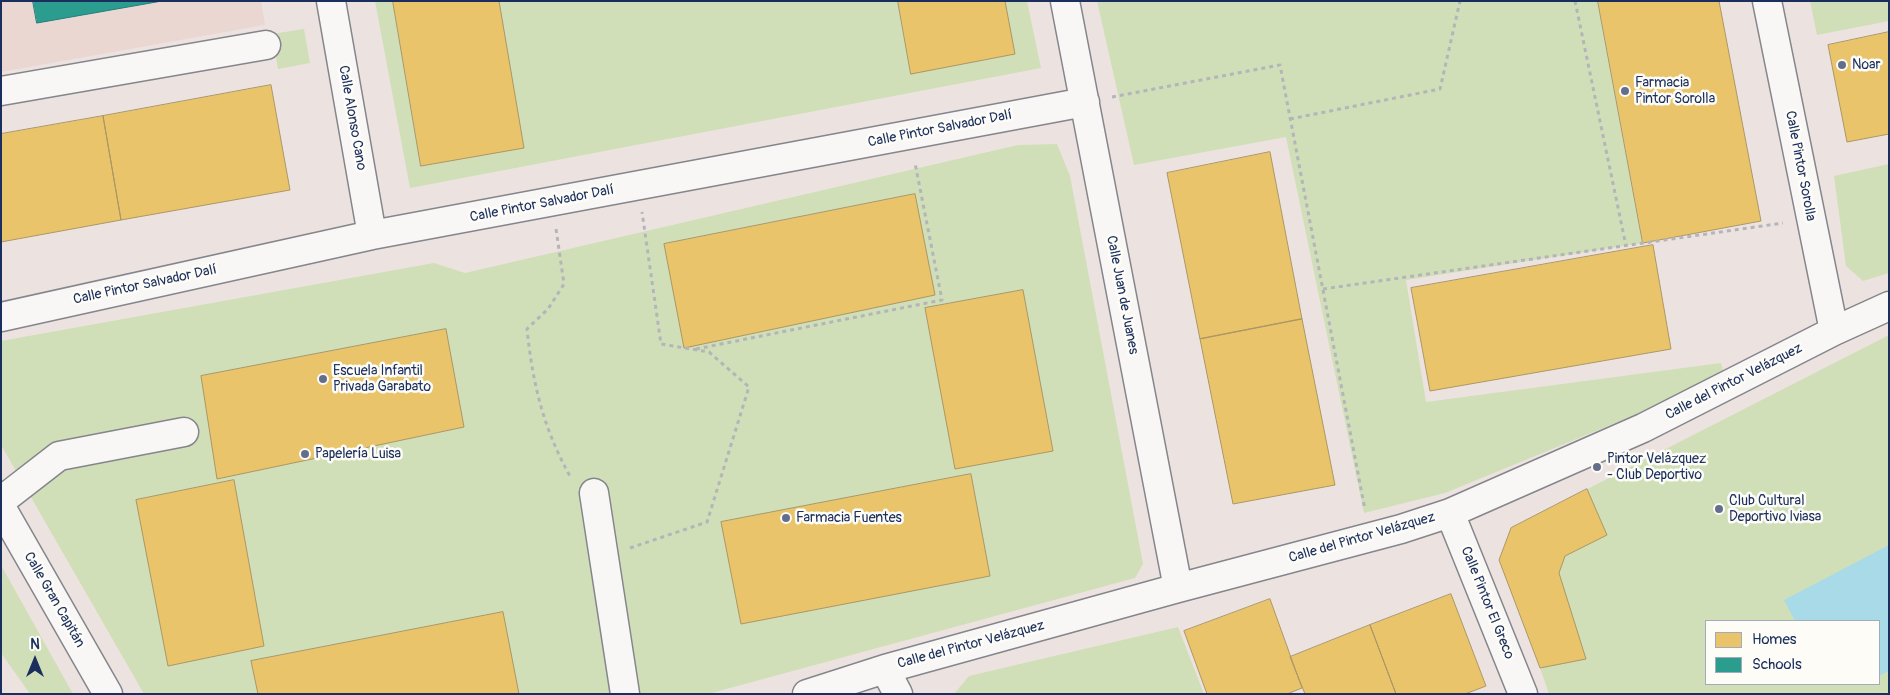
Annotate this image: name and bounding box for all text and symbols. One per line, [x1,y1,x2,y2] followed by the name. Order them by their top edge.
[1852,57,1880,73] place label: Noar
[1836,59,1848,71] marker: Noar
[334,64,370,172] street label: Calle Alonso Cano
[1635,75,1715,108] place label: Farmacia Pintor Sorolla
[1619,85,1631,97] marker: Farmacia Pintor Sorolla
[867,107,1013,151] street label: Calle Pintor Salvador Dalí
[1781,109,1819,223] street label: Calle Pintor Sorolla
[469,182,615,226] street label: Calle Pintor Salvador Dalí
[1102,234,1142,356] street label: Calle Juan de Juanes
[72,262,218,308] street label: Calle Pintor Salvador Dalí
[1663,340,1805,424] street label: Calle del Pintor Velázquez
[333,363,431,396] place label: Escuela Infantil Privada Garabato
[317,373,329,385] marker: Escuela Infantil Privada Garabato
[315,446,401,462] place label: Papelería Luisa
[299,448,311,460] marker: Papelería Luisa
[1607,451,1706,484] place label: Pintor Velázquez - Club Deportivo
[1591,461,1603,473] marker: Pintor Velázquez - Club Deportivo
[1729,493,1821,526] place label: Club Cultural Deportivo Iviasa
[1713,503,1725,515] marker: Club Cultural Deportivo Iviasa
[1287,509,1437,567] street label: Calle del Pintor Velázquez
[796,510,902,526] place label: Farmacia Fuentes
[780,512,792,524] marker: Farmacia Fuentes
[1457,544,1517,662] street label: Calle Pintor El Greco
[20,549,88,651] street label: Calle Gran Capitán
[896,617,1046,673] street label: Calle del Pintor Velázquez
[1705,620,1880,685] legend
[1752,630,1797,649] text: Homes
[10,635,60,685] north arrow
[30,636,40,653] text: N
[1752,655,1802,674] text: Schools

